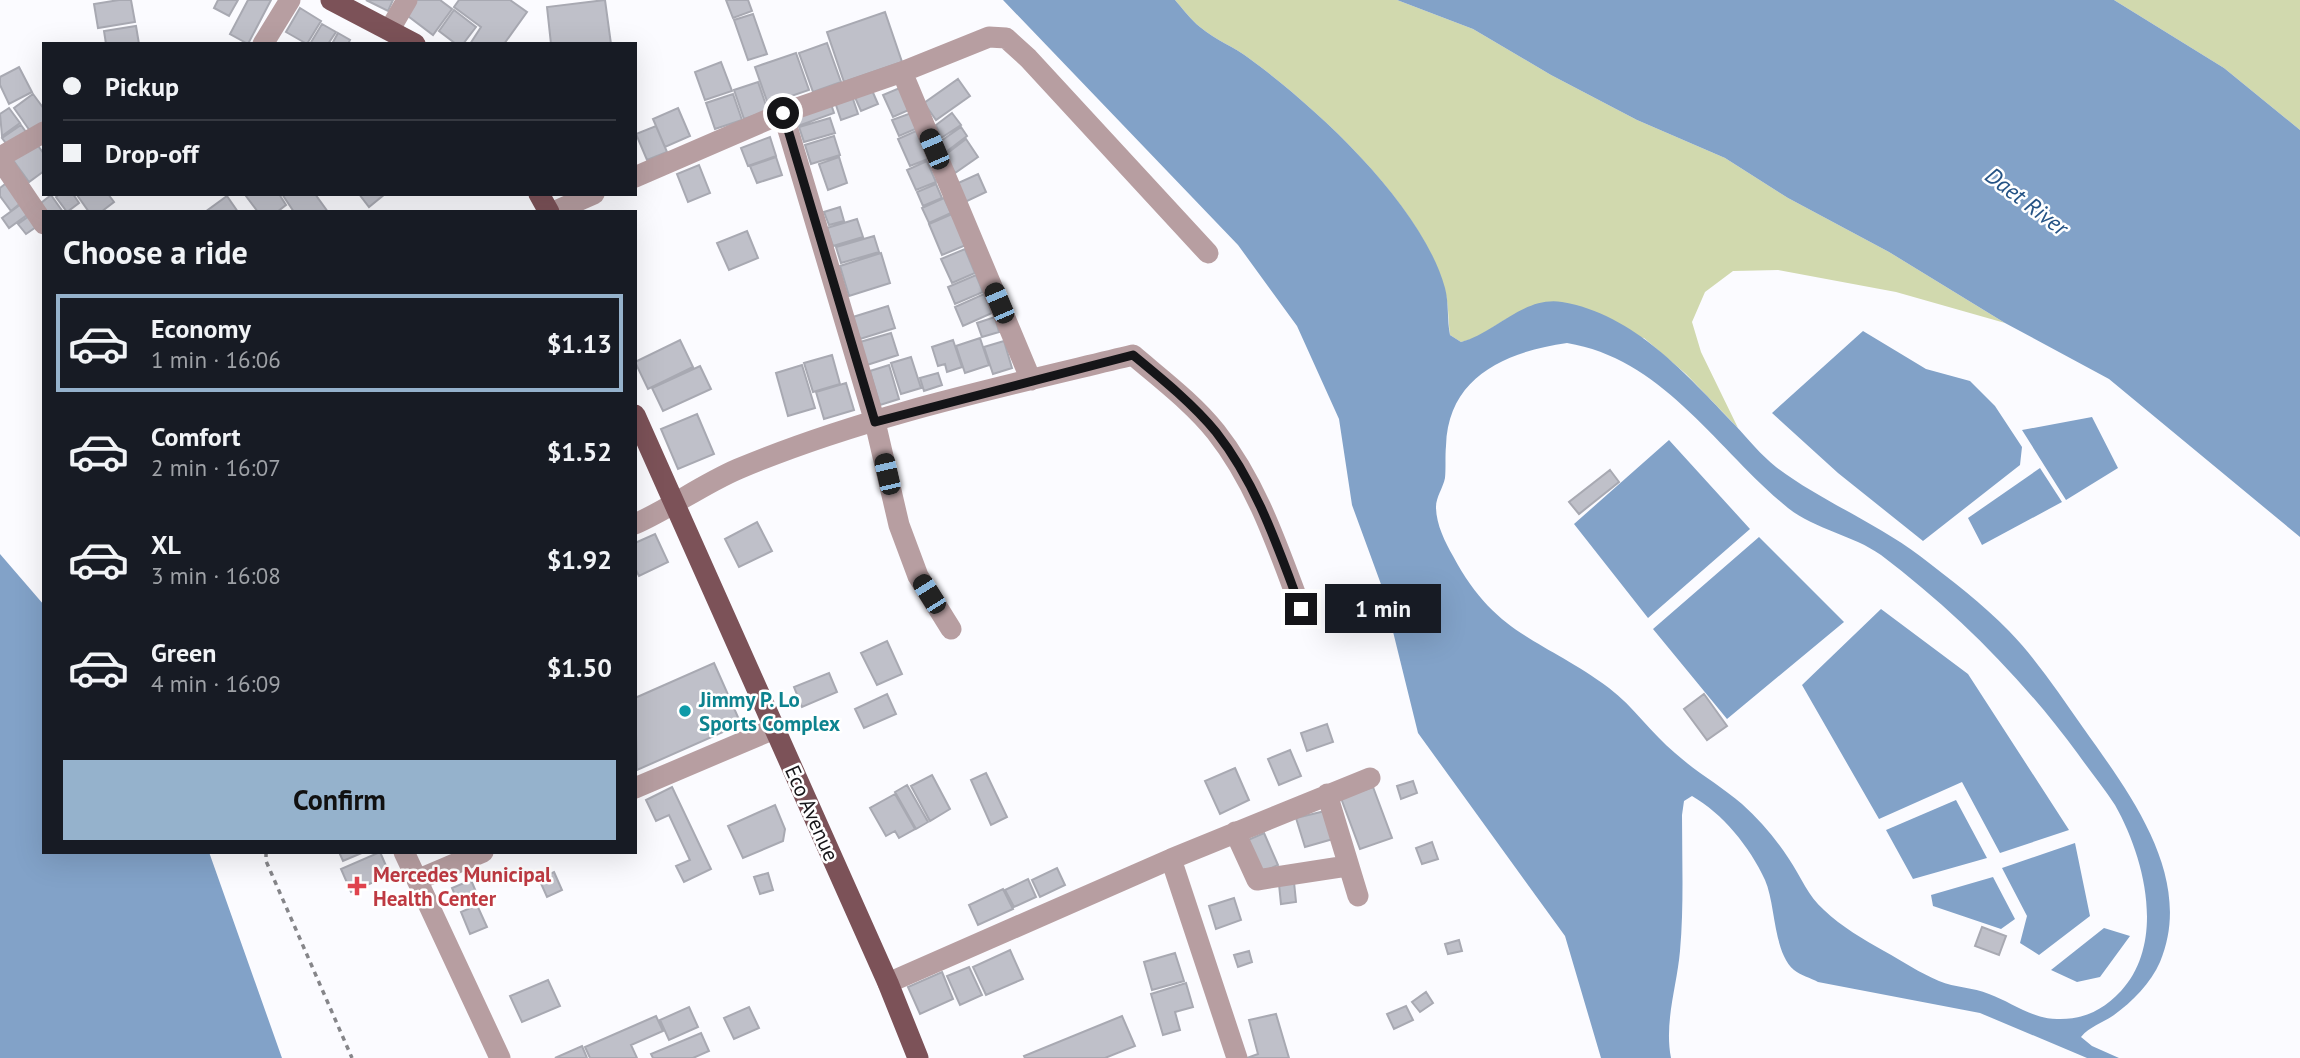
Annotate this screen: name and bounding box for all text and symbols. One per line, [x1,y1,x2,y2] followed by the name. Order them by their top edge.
[105,70,179,103] text: Pickup
[767,97,799,129] route start
[917,126,952,172] car
[105,137,199,170] text: Drop-off
[1980,160,2075,242] water label: Daet River
[63,231,248,273] text: Choose a ride
[982,280,1017,326] car
[67,312,130,375] icon: car
[151,312,251,345] text: Economy
[547,327,612,360] text: $1.13
[151,345,281,374] text: 1 min · 16:06
[67,420,130,483] icon: car
[151,420,241,453] text: Comfort
[547,435,612,468] text: $1.52
[873,451,902,497] car
[151,453,281,482] text: 2 min · 16:07
[67,528,130,591] icon: car
[151,528,181,561] text: XL
[547,543,612,576] text: $1.92
[151,561,281,590] text: 3 min · 16:08
[909,571,950,617] car
[1326,584,1441,634] callout: 1 min
[1285,593,1317,625] route end
[1355,594,1411,623] text: 1 min
[67,636,130,699] icon: car
[151,636,216,669] text: Green
[547,651,612,684] text: $1.50
[151,669,281,698] text: 4 min · 16:09
[698,686,840,737] place label: Jimmy P. Lo Sports Complex
[677,703,693,719] marker: Jimmy P. Lo Sports Complex
[63,760,616,840] button: Confirm
[779,761,845,865] street label: Eco Avenue
[373,861,552,912] place label: Mercedes Municipal Health Center
[347,876,367,896] marker: Mercedes Municipal Health Center

